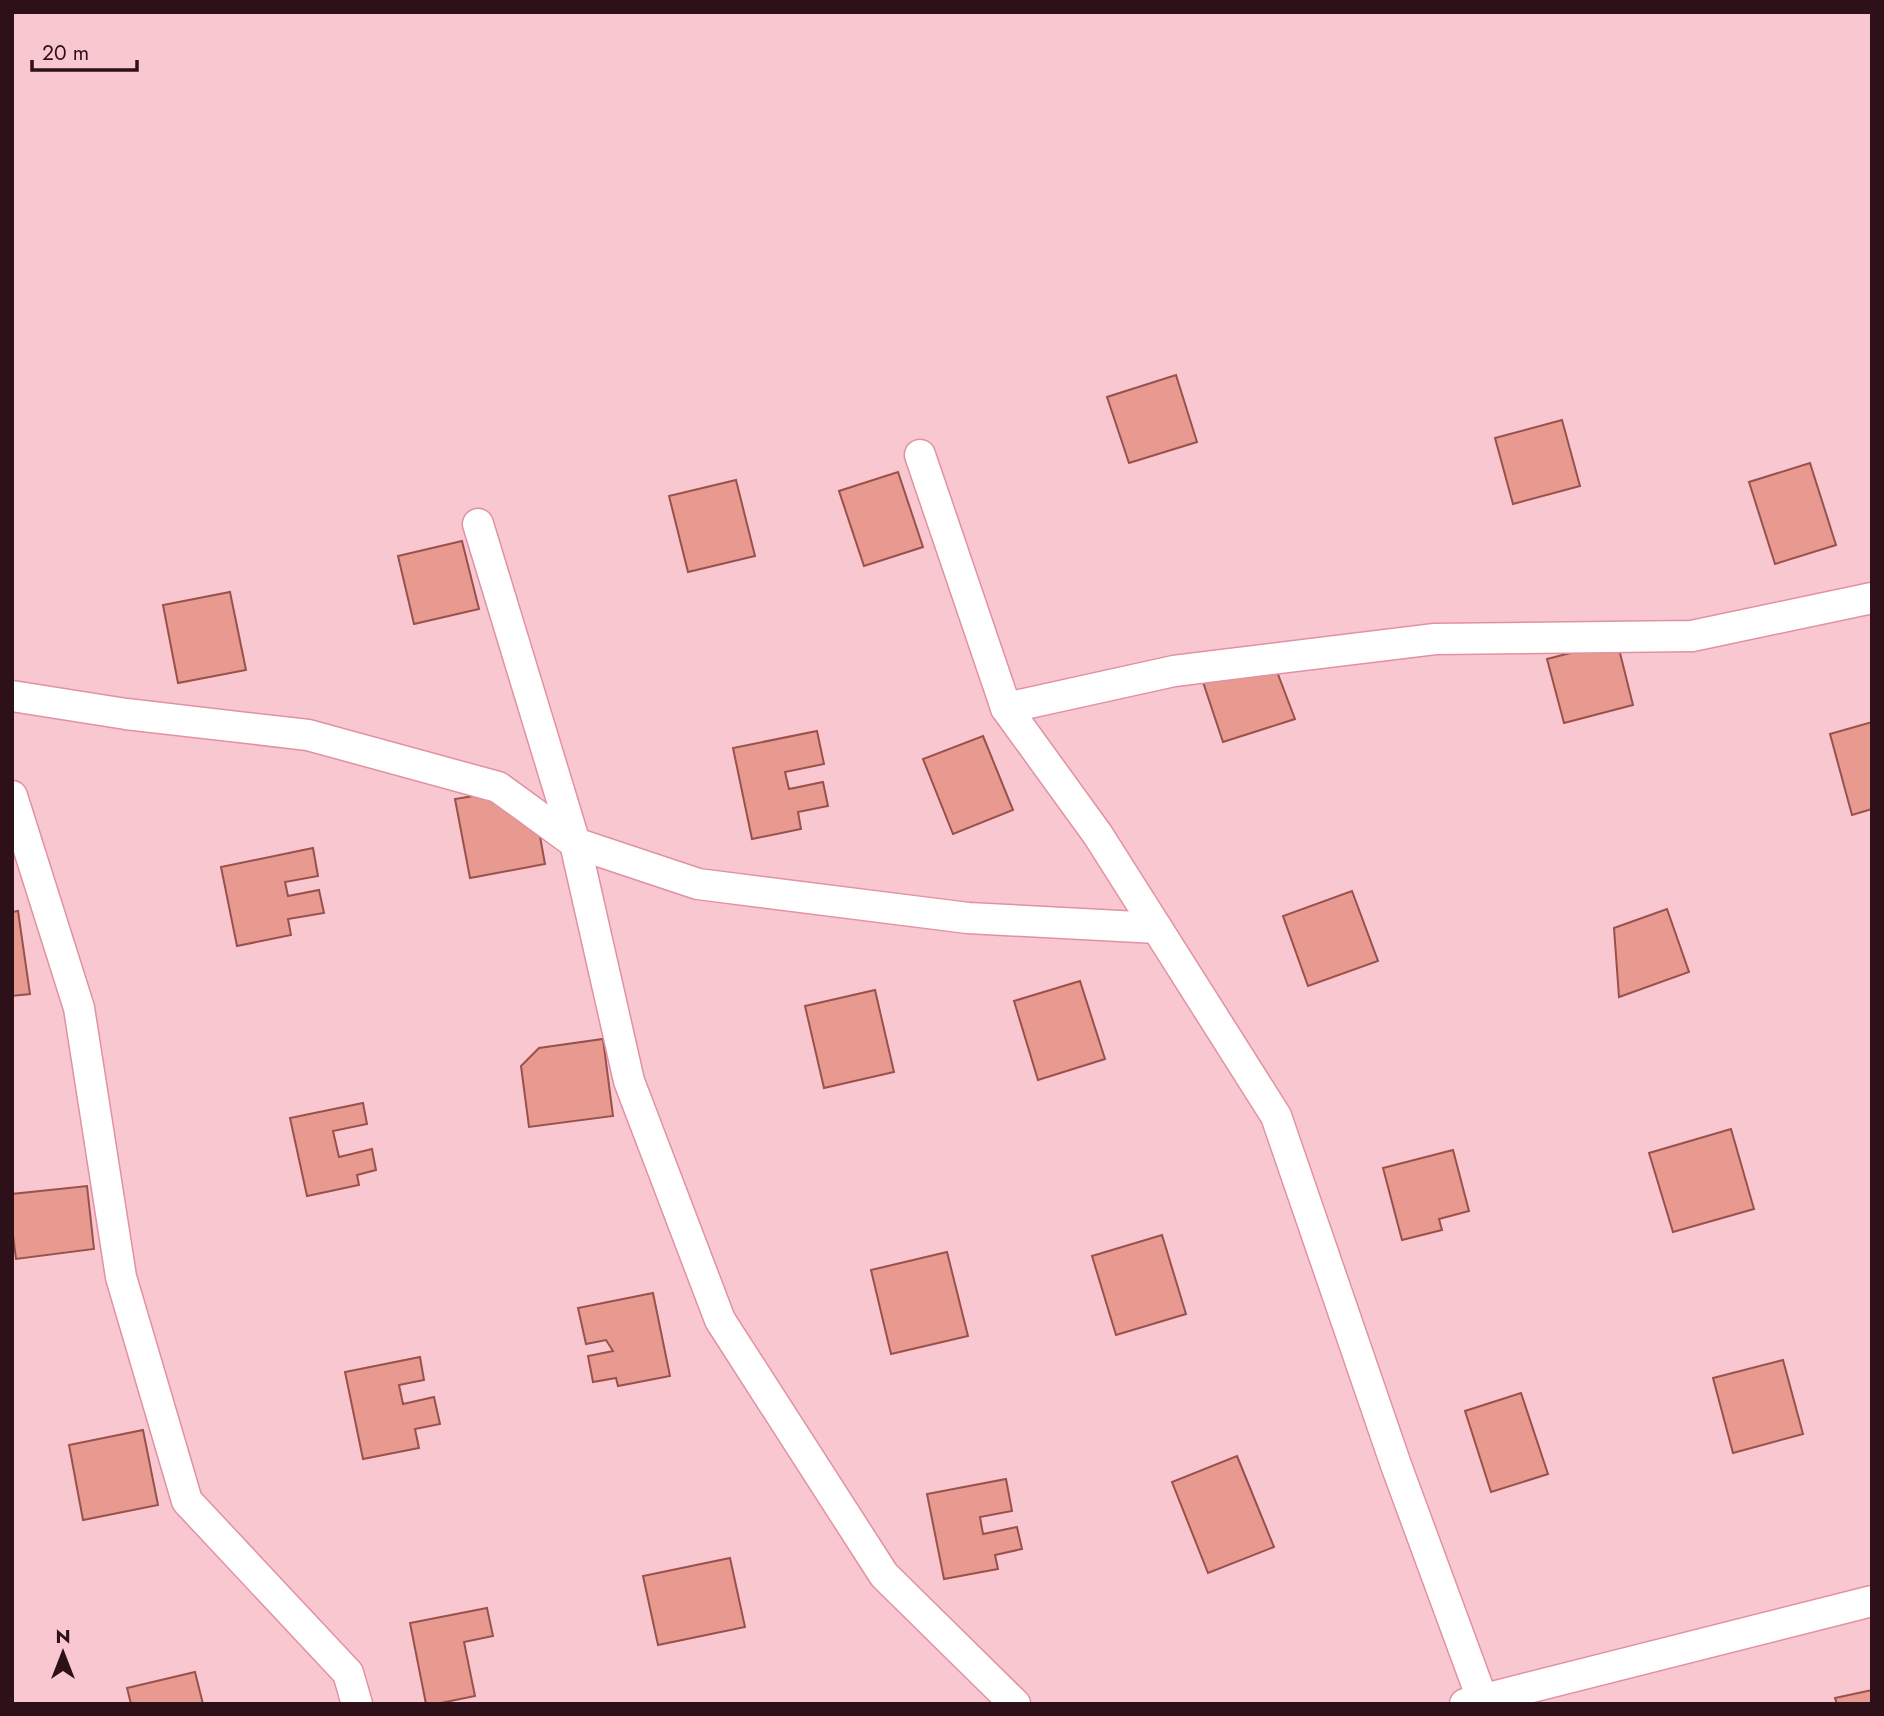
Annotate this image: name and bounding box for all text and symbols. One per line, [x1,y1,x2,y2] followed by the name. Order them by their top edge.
[32,28,136,72] scale bar
[42,38,89,68] text: 20 m
[28,1618,98,1688] north arrow
[55,1623,71,1650] text: N

